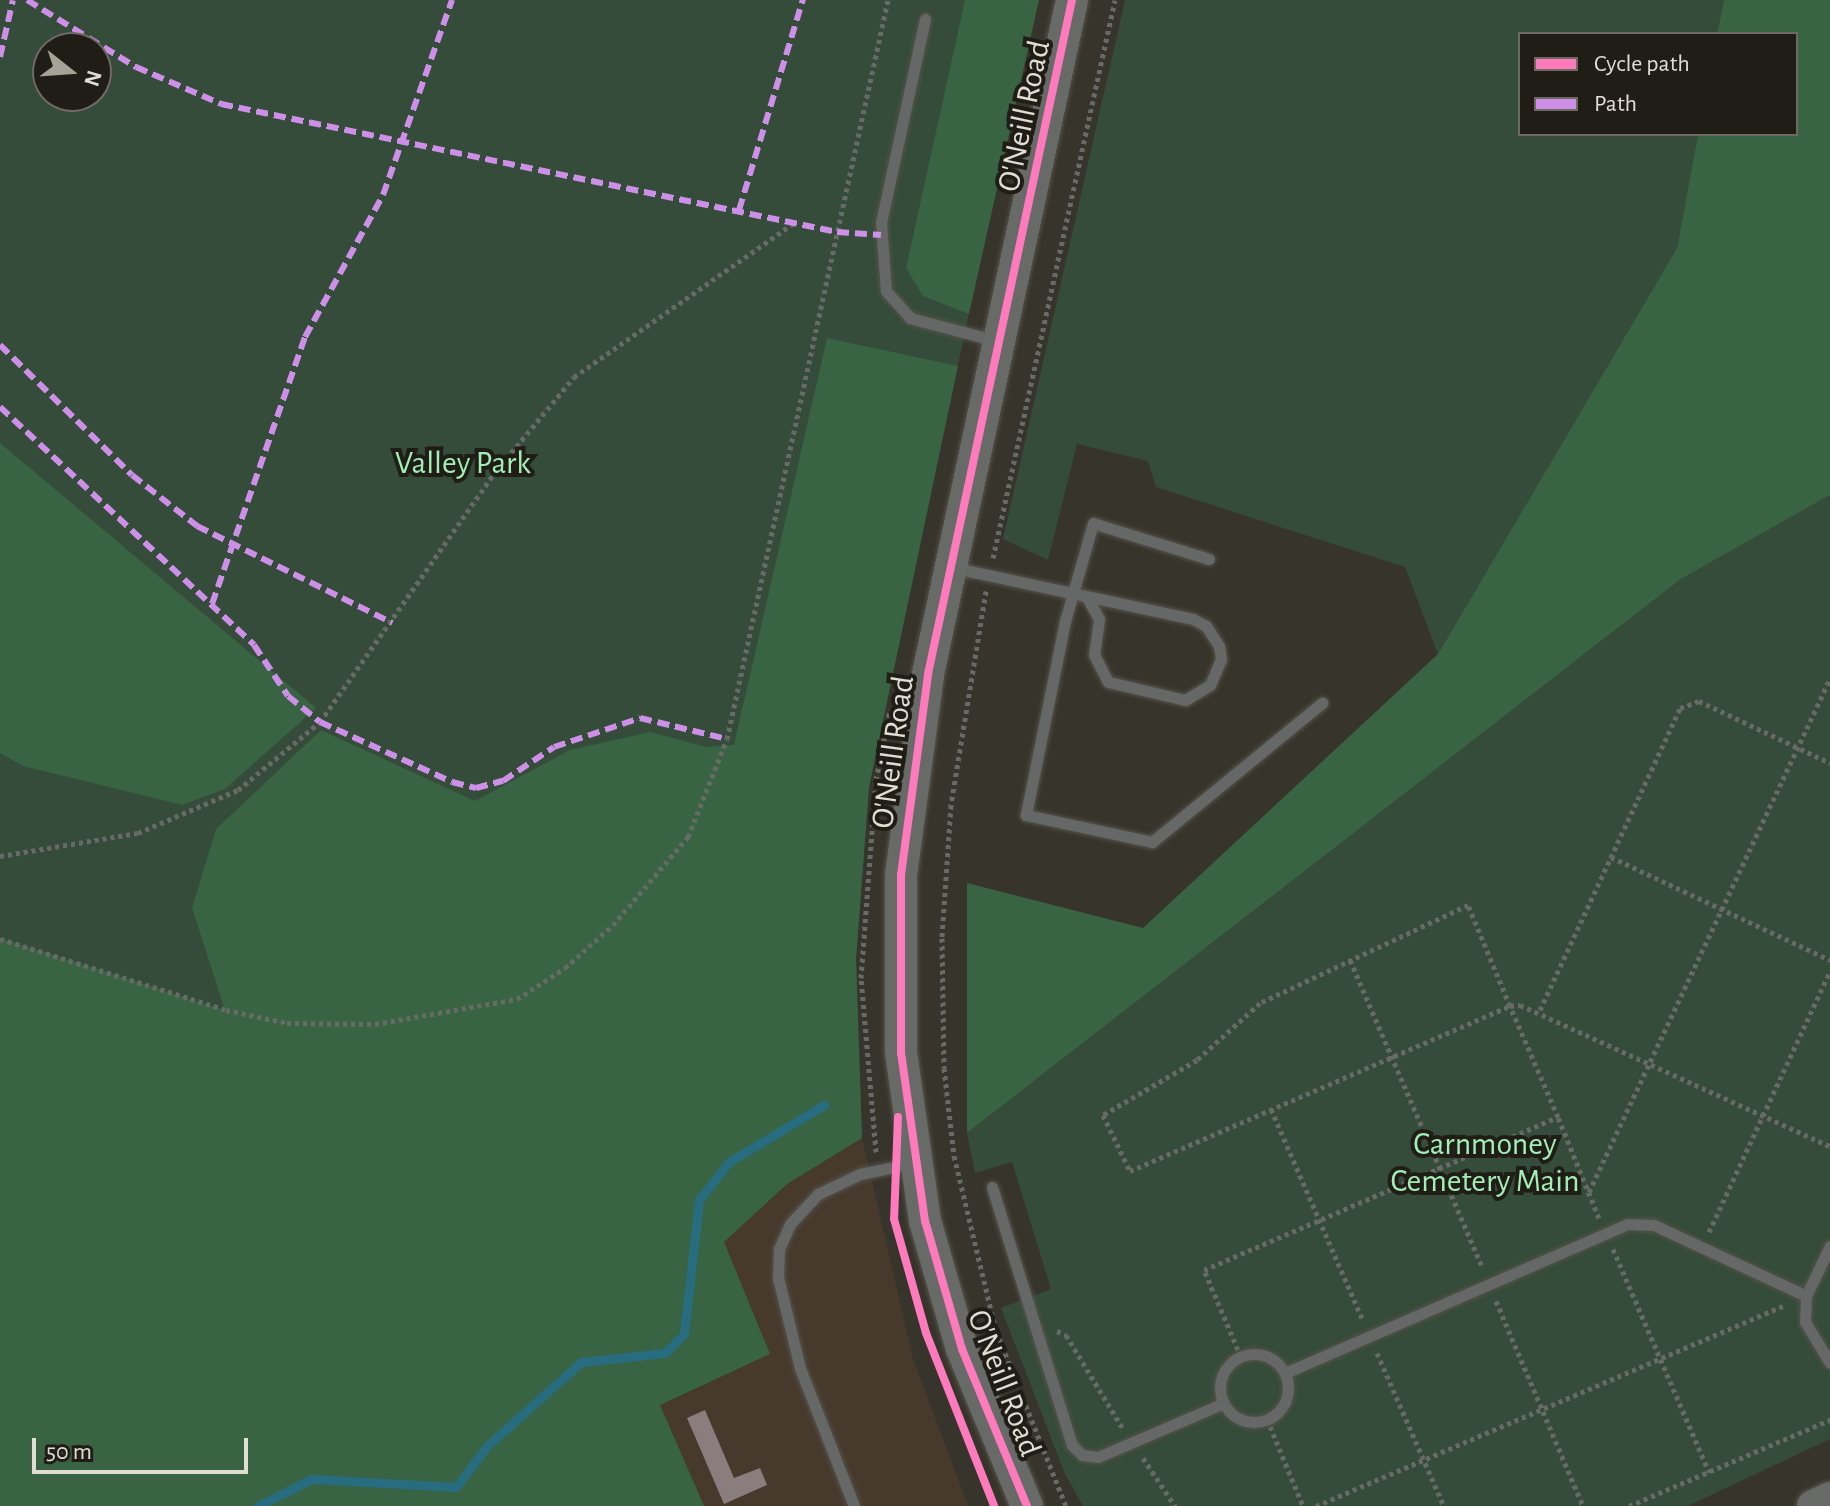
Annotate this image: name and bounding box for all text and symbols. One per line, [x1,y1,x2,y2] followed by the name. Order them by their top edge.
[32,32,112,112] north arrow
[1518,32,1798,136] legend
[989,37,1059,195] street label: O'Neill Road
[1594,52,1690,76] text: Cycle path
[80,68,106,89] text: N
[1594,92,1637,116] text: Path
[395,444,531,482] park label: Valley Park
[863,673,923,831] street label: O'Neill Road
[1390,1126,1580,1201] park label: Carnmoney Cemetery Main
[959,1304,1049,1462] street label: O'Neill Road
[36,1422,252,1472] scale bar
[46,1440,92,1464] text: 50 m

